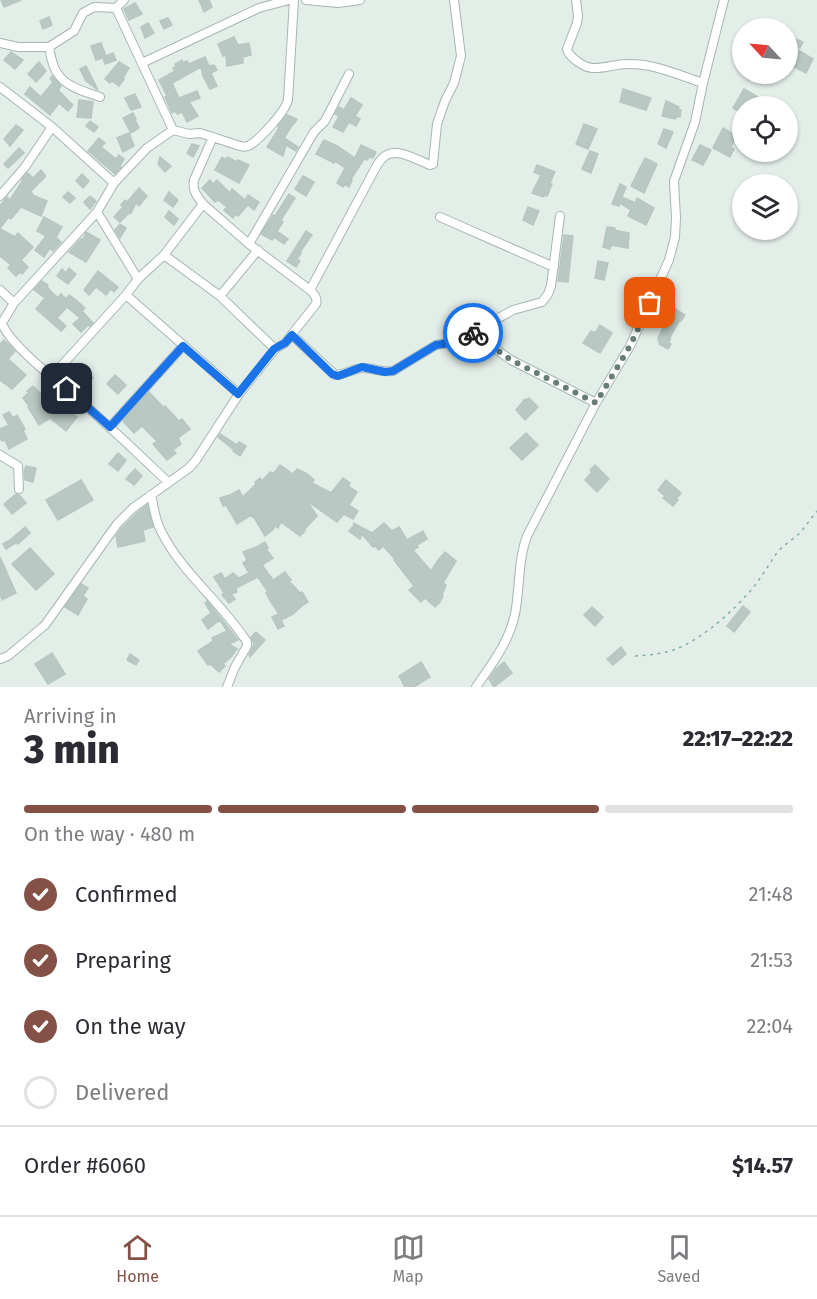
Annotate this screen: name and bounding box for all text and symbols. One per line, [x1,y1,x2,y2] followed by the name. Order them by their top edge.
[732,18,798,84] north arrow
[732,18,798,240] map controls
[732,96,798,162] button: locate
[732,174,798,240] button: layers
[624,277,675,328] pin
[633,286,666,319] icon: bag
[443,303,503,363] courier
[457,317,490,350] icon: bike
[41,363,92,414] pin
[50,372,83,405] icon: home
[24,704,117,728] text: Arriving in
[683,725,793,752] text: 22:17–22:22
[24,727,120,773] text: 3 min
[24,822,195,846] text: On the way · 480 m
[24,878,57,911] icon: check
[75,881,178,908] text: Confirmed
[749,882,793,906] text: 21:48
[24,944,57,977] icon: check
[75,947,171,974] text: Preparing
[750,948,793,972] text: 21:53
[24,1010,57,1043] icon: check
[75,1013,186,1040] text: On the way
[747,1014,793,1038] text: 22:04
[75,1079,170,1106] text: Delivered
[24,1152,146,1179] text: Order #6060
[732,1152,793,1179] text: $14.57
[116,1231,159,1286] tab: Home
[392,1231,425,1286] tab: Map
[657,1231,701,1286] tab: Saved

